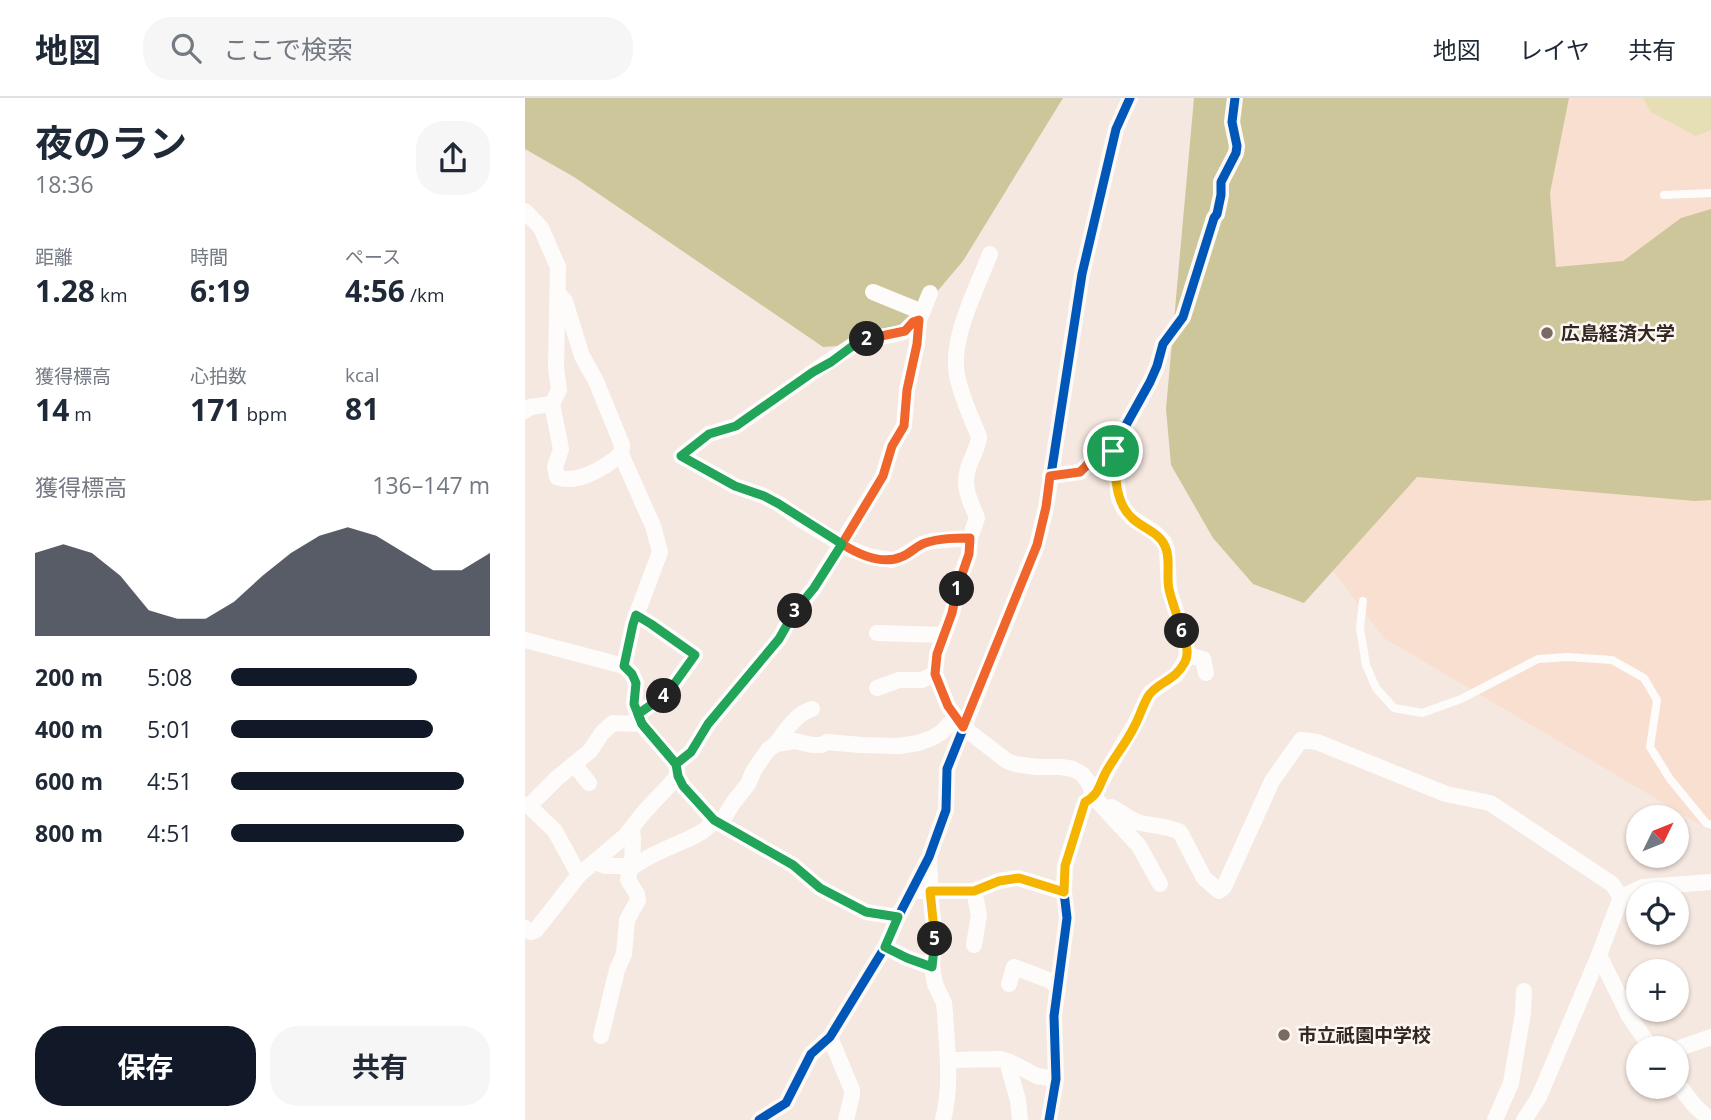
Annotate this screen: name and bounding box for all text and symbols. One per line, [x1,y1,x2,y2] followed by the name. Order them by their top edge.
[143,17,633,80] search box
[35,27,101,72] text: 地図
[167,29,205,67] icon: search
[223,31,353,67] text: ここで検索
[1433,33,1481,66] text: 地図
[1519,33,1590,66] text: レイヤ
[1628,33,1676,66] text: 共有
[35,116,187,168] text: 夜のラン
[416,121,490,195] button: share
[35,168,94,200] text: 18:36
[35,244,73,270] text: 距離
[190,244,228,270] text: 時間
[345,244,401,270] text: ペース
[35,270,95,311] text: 1.28
[190,270,250,311] text: 6:19
[345,270,405,311] text: 4:56
[95,282,128,308] text: km
[405,282,445,308] text: /km
[1561,320,1675,346] place label: 広島経済大学
[849,322,885,356] pin: 2
[861,325,872,351] text: 2
[1539,325,1555,341] marker: 広島経済大学
[345,362,379,388] text: kcal
[35,363,111,389] text: 獲得標高
[190,363,247,389] text: 心拍数
[345,388,379,429] text: 81
[35,389,69,430] text: 14
[190,389,241,430] text: 171
[69,401,92,427] text: m
[241,401,287,427] text: bpm
[1083,421,1143,481] pin
[1094,432,1132,470] icon: arrive
[372,469,490,501] text: 136–147 m
[35,471,127,503] text: 獲得標高
[939,572,975,606] pin: 1
[951,575,962,601] text: 1
[777,594,813,628] pin: 3
[789,597,800,623] text: 3
[1165,614,1199,648] pin: 6
[1176,617,1187,643] text: 6
[35,661,103,693] text: 200 m
[147,661,193,693] text: 5:08
[647,678,681,714] pin: 4
[658,682,669,708] text: 4
[35,713,103,745] text: 400 m
[147,713,193,745] text: 5:01
[35,765,103,797] text: 600 m
[147,765,193,797] text: 4:51
[1626,805,1689,868] north arrow
[1626,805,1689,1099] map controls
[35,817,103,849] text: 800 m
[147,817,193,849] text: 4:51
[1626,882,1689,945] button: locate
[917,922,953,956] pin: 5
[929,925,940,951] text: 5
[1626,959,1689,1022] button: +
[1298,1022,1431,1048] place label: 市立祇園中学校
[35,1026,256,1106] button: 保存
[270,1026,490,1106] button: 共有
[1276,1027,1292,1043] marker: 市立祇園中学校
[1626,1036,1689,1099] button: −

